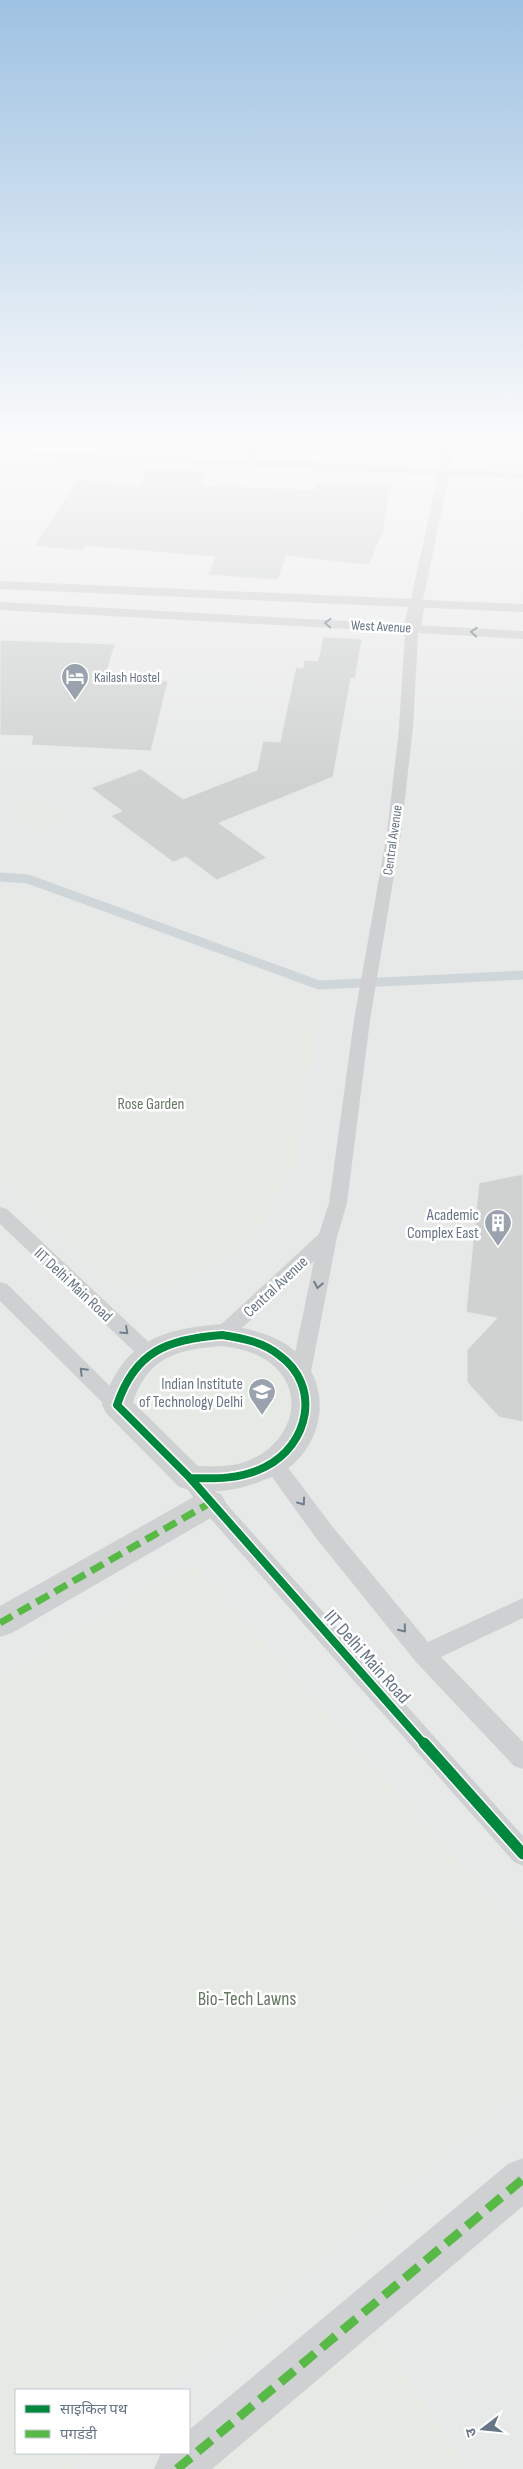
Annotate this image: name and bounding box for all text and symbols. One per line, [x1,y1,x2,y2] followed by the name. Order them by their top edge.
[350,616,412,637] street label: West Avenue
[324,618,332,629] one-way arrow
[470,626,478,637] one-way arrow
[60,662,90,701] hotel icon: Kailash Hostel
[94,669,160,686] place label: Kailash Hostel
[379,804,406,876] street label: Central Avenue
[118,1095,184,1114] park label: Rose Garden
[407,1206,479,1243] place label: Academic Complex East
[483,1208,513,1247] building icon: Academic Complex East
[30,1244,116,1326] street label: IIT Delhi Main Road
[240,1253,312,1322] street label: Central Avenue
[314,1280,324,1289] one-way arrow
[119,1325,128,1334] one-way arrow
[80,1367,89,1376] one-way arrow
[139,1375,243,1412] place label: Indian Institute of Technology Delhi
[247,1377,277,1416] school or university icon: Indian Institute of Technology Delhi
[296,1496,305,1506] one-way arrow
[319,1605,415,1709] street label: IIT Delhi Main Road
[398,1623,406,1632] one-way arrow
[198,1988,297,2011] park label: Bio-Tech Lawns
[15,2389,190,2454] legend
[60,2400,128,2419] text: साइकिल पथ
[458,2404,508,2454] north arrow
[60,2425,98,2444] text: पगडंडी
[461,2425,480,2439] text: उ

